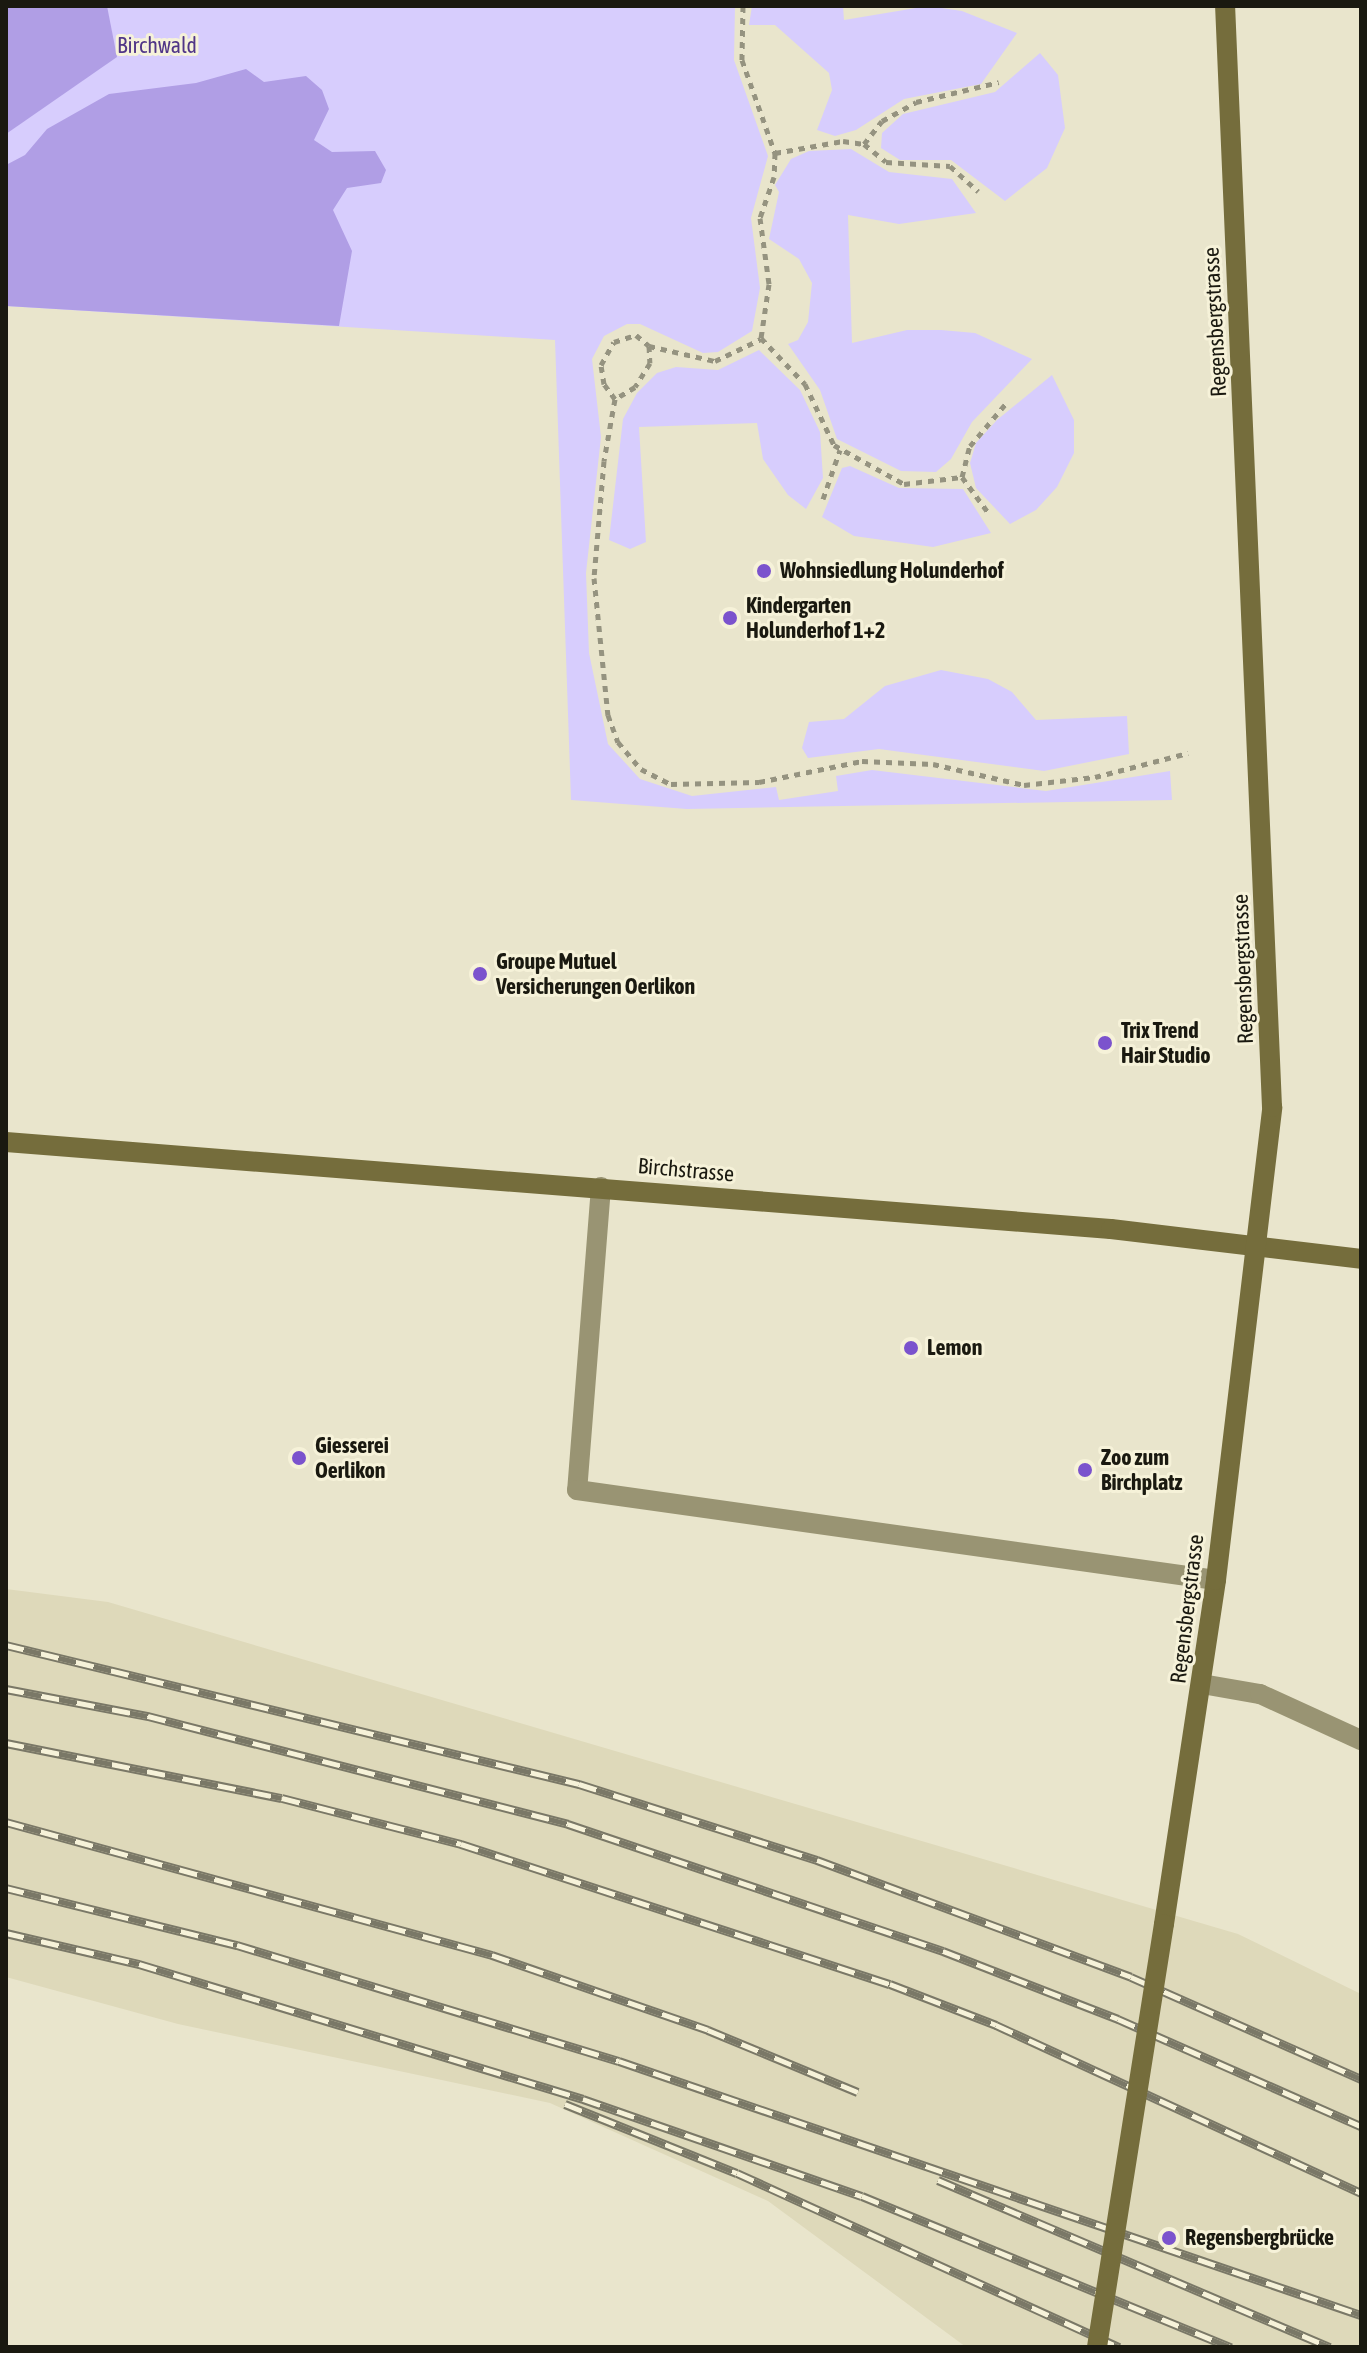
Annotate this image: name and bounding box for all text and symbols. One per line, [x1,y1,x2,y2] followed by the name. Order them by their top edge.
[117,33,197,59] park label: Birchwald
[1198,246,1232,398] street label: Regensbergstrasse
[780,558,1004,584] place label: Wohnsiedlung Holunderhof
[755,562,773,580] marker: Wohnsiedlung Holunderhof
[746,592,885,644] place label: Kindergarten Holunderhof 1+2
[721,609,739,627] marker: Kindergarten Holunderhof 1+2
[1227,894,1259,1044] street label: Regensbergstrasse
[496,948,695,1000] place label: Groupe Mutuel Versicherungen Oerlikon
[471,965,489,983] marker: Groupe Mutuel Versicherungen Oerlikon
[1121,1017,1211,1068] place label: Trix Trend Hair Studio
[1096,1034,1114,1052] marker: Trix Trend Hair Studio
[637,1153,735,1187] street label: Birchstrasse
[927,1335,982,1361] place label: Lemon
[902,1339,920,1357] marker: Lemon
[315,1432,389,1484] place label: Giesserei Oerlikon
[1101,1444,1183,1496] place label: Zoo zum Birchplatz
[290,1449,308,1467] marker: Giesserei Oerlikon
[1076,1461,1094,1479] marker: Zoo zum Birchplatz
[1165,1533,1209,1685] street label: Regensbergstrasse
[1185,2225,1334,2251] place label: Regensbergbrücke
[1160,2229,1178,2247] marker: Regensbergbrücke

